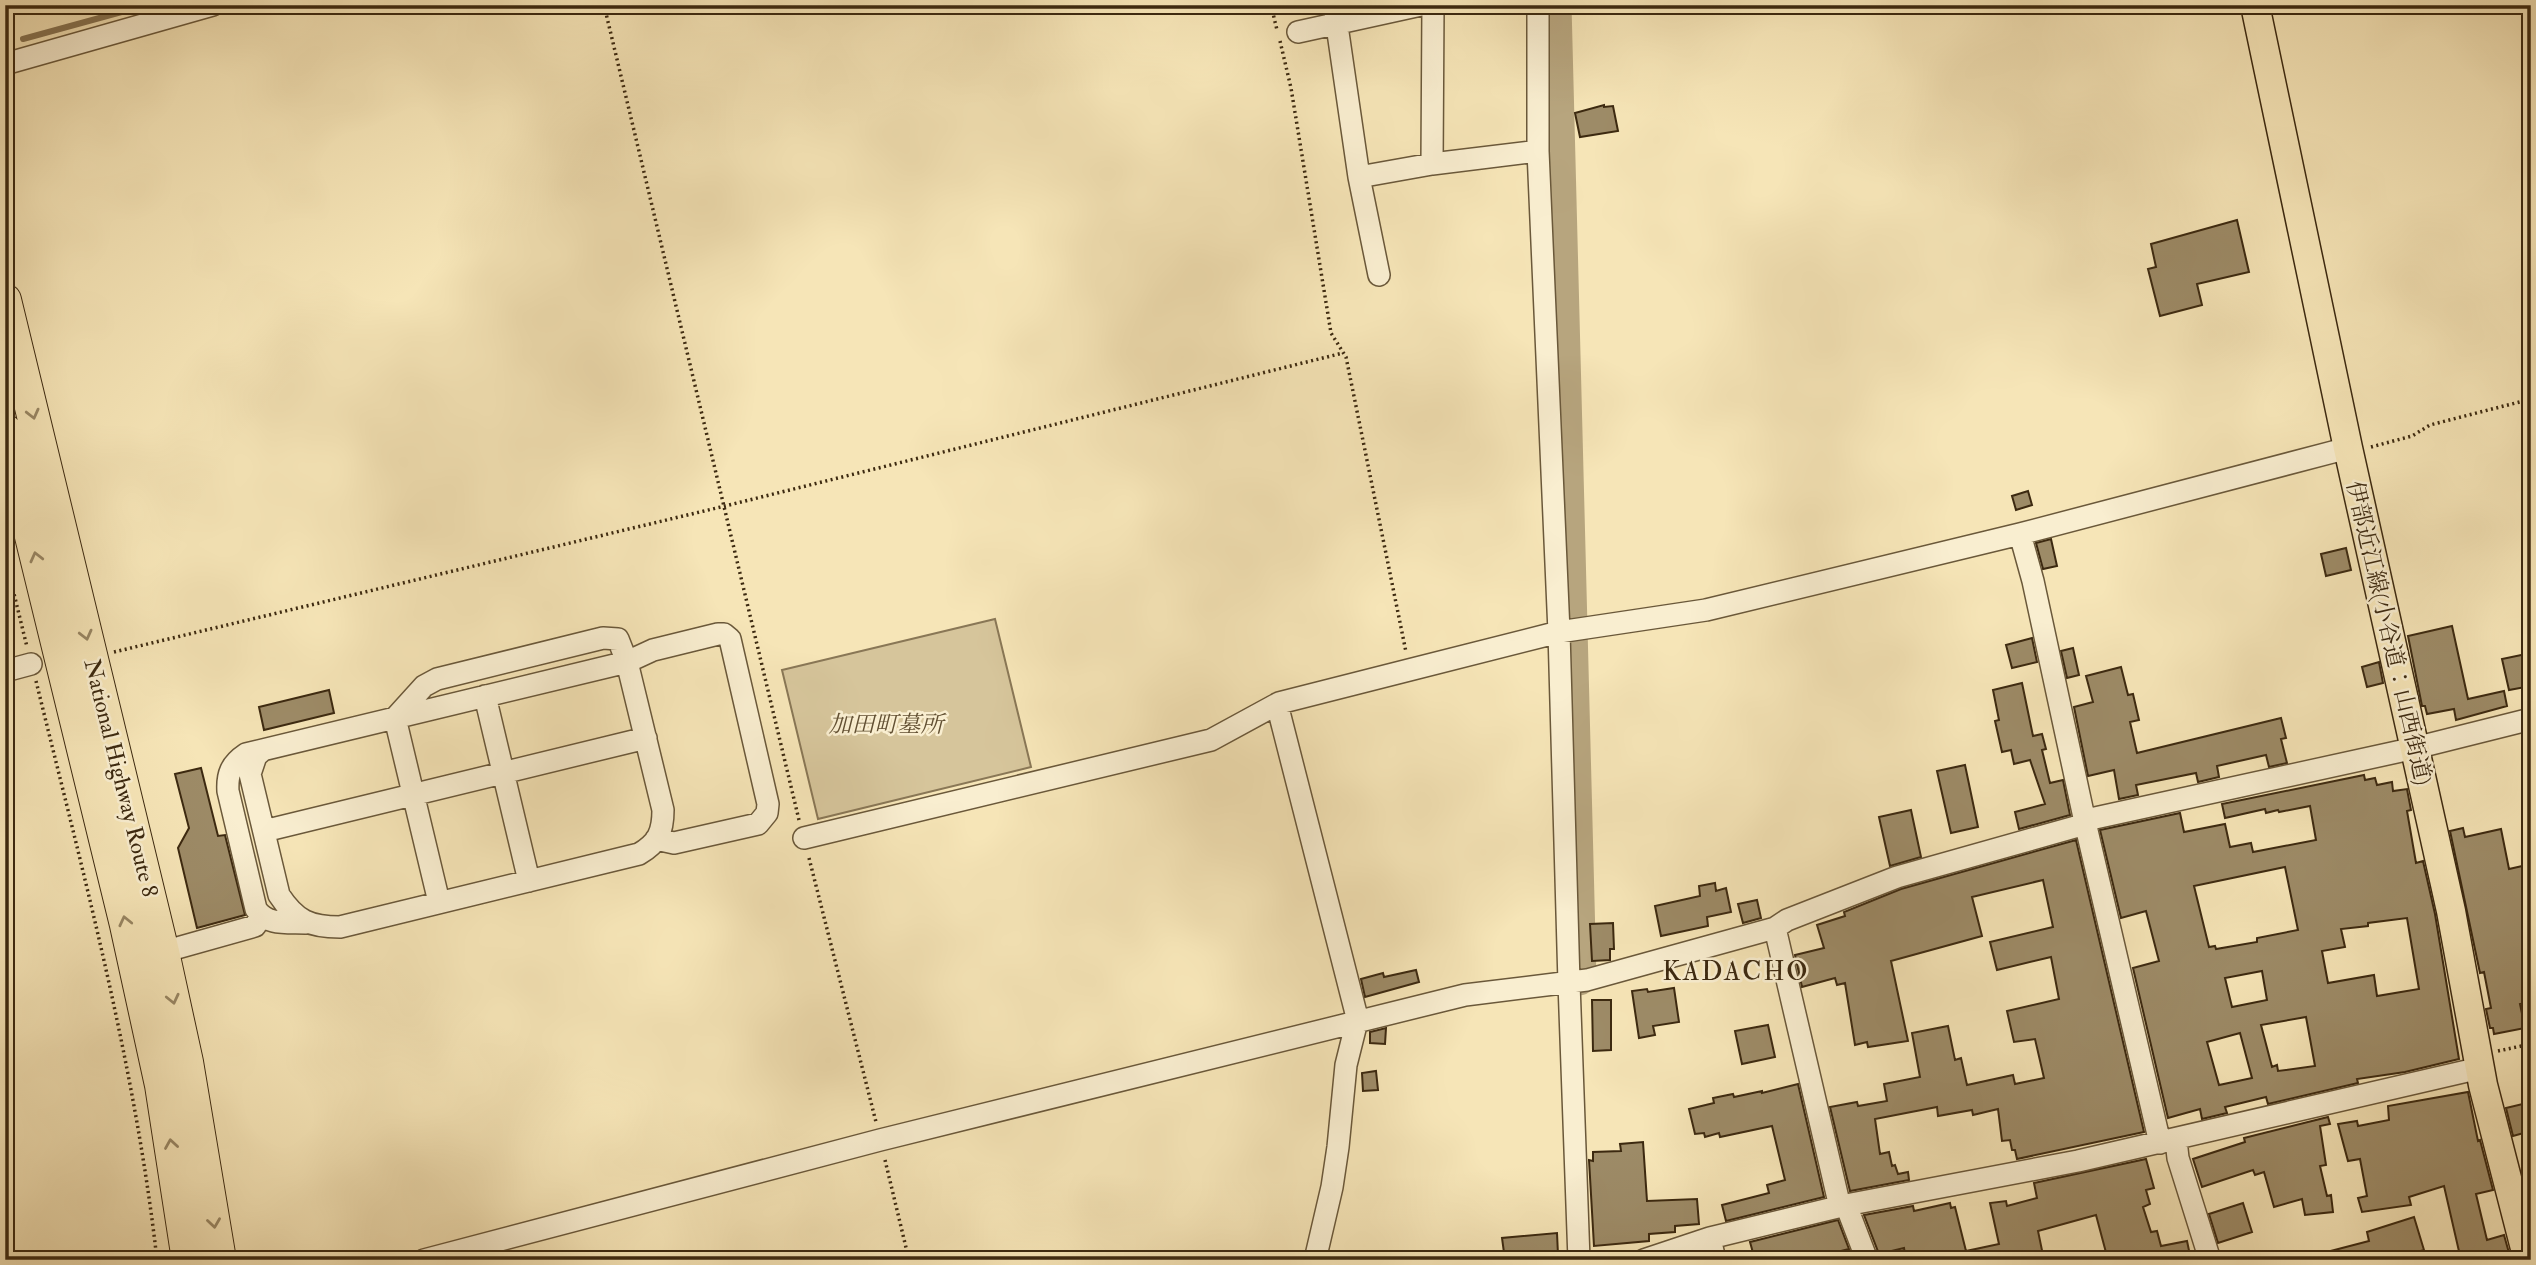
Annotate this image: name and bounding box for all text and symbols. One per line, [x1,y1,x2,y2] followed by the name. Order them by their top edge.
[25,408,39,420] one-way arrow
[2340,478,2438,788] street label: 伊部近江線(小谷道：山西街道)
[30,551,44,563] one-way arrow
[78,629,93,641] one-way arrow
[77,656,165,900] street label: National Highway Route 8
[829,710,948,739] park label: 加田町墓所
[119,915,133,927] one-way arrow
[1663,956,1809,988] district label: KADACHO
[165,993,180,1005] one-way arrow
[164,1138,179,1150] one-way arrow
[207,1217,222,1229] one-way arrow

